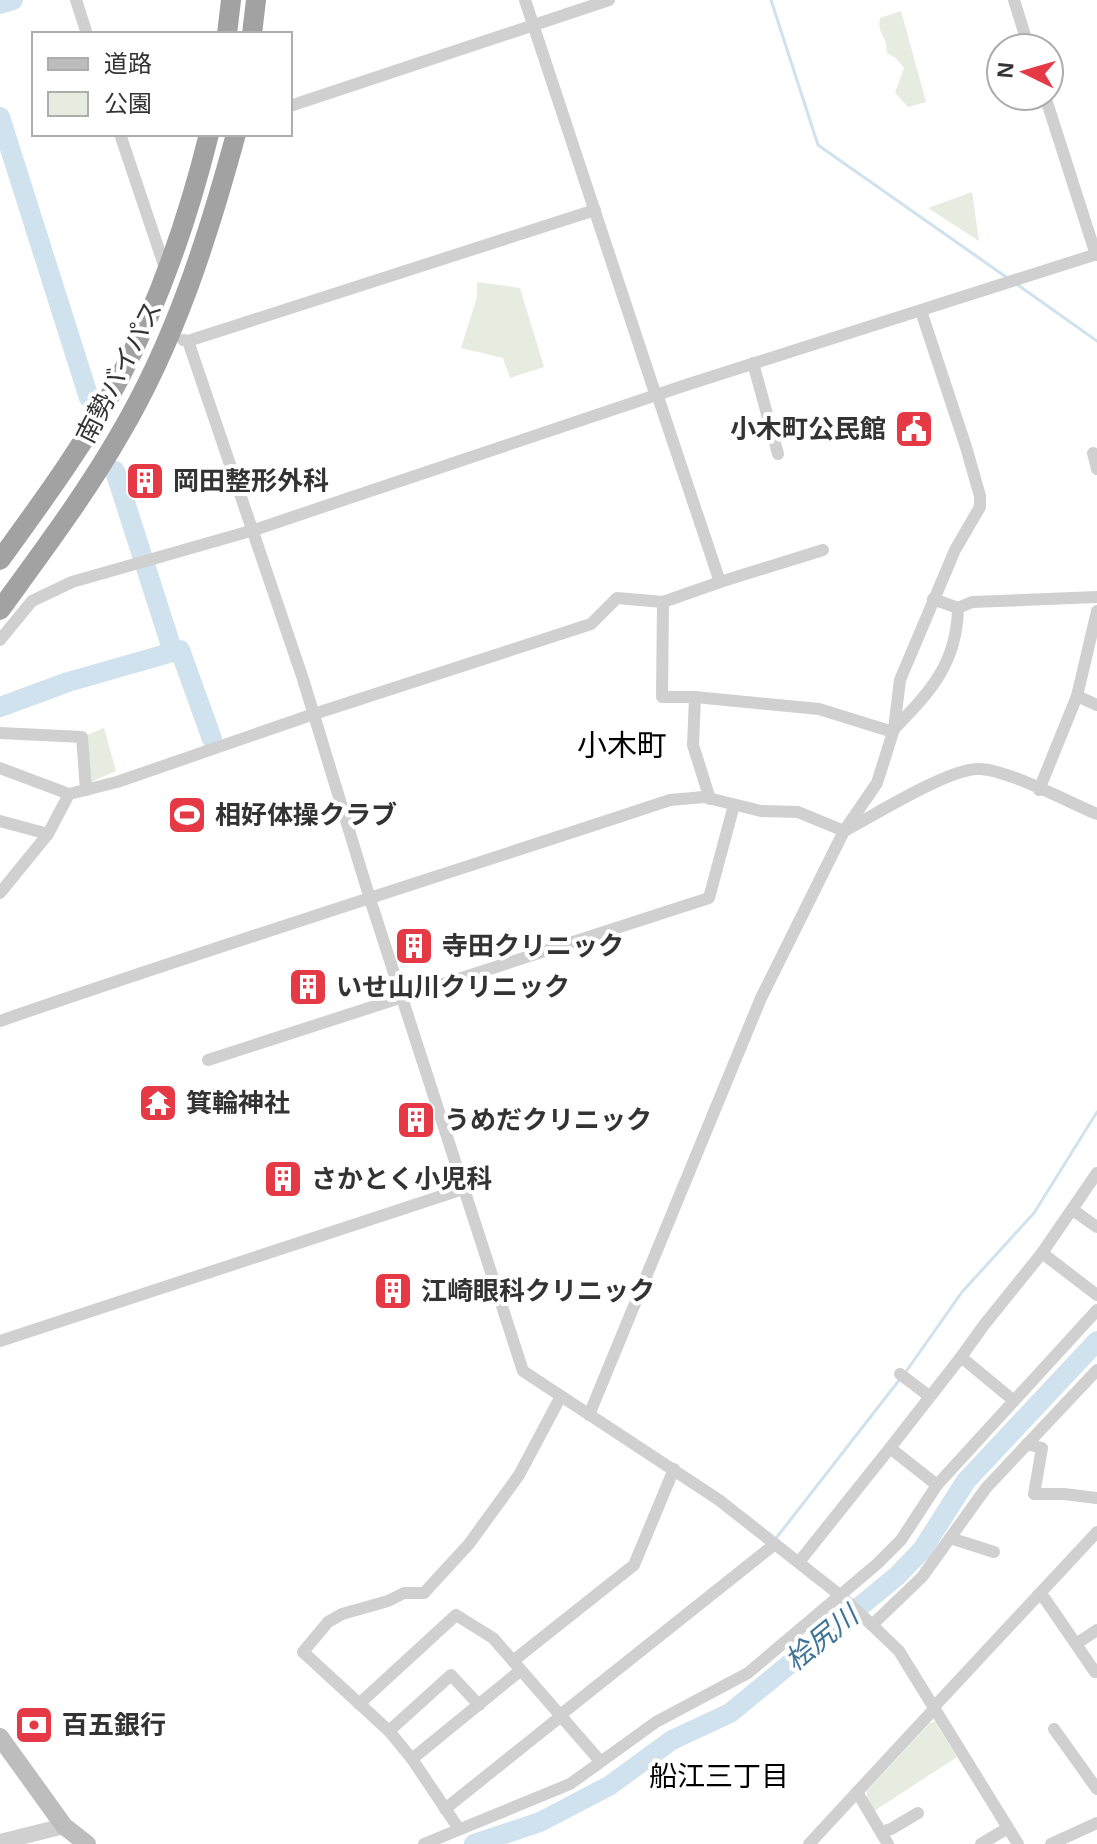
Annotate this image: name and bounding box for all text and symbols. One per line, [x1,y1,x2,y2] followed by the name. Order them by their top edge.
[32,32,292,136] legend
[985,32,1065,112] north arrow
[104,50,152,77] text: 道路
[992,61,1019,79] text: N
[104,90,152,117] text: 公園
[70,296,168,448] street label: 南勢バイパス
[893,408,935,450] public building icon: 小木町公民館
[730,414,886,444] place label: 小木町公民館
[124,460,166,502] building icon: 岡田整形外科
[173,466,329,496] place label: 岡田整形外科
[577,729,667,762] district label: 小木町
[166,794,208,836] sports icon: 相好体操クラブ
[215,800,397,830] place label: 相好体操クラブ
[393,925,435,967] building icon: 寺田クリニック
[442,931,624,961] place label: 寺田クリニック
[287,966,329,1008] building icon: いせ山川クリニック
[336,972,570,1002] place label: いせ山川クリニック
[137,1082,179,1124] temple icon: 箕輪神社
[186,1088,290,1118] place label: 箕輪神社
[395,1099,437,1141] building icon: うめだクリニック
[444,1105,652,1135] place label: うめだクリニック
[262,1158,304,1200] building icon: さかとく小児科
[311,1164,492,1194] place label: さかとく小児科
[372,1270,414,1312] building icon: 江崎眼科クリニック
[421,1276,655,1306] place label: 江崎眼科クリニック
[779,1598,866,1677] water label: 桧尻川
[13,1704,55,1746] bank icon: 百五銀行
[62,1710,166,1740] place label: 百五銀行
[649,1761,789,1792] district label: 船江三丁目

